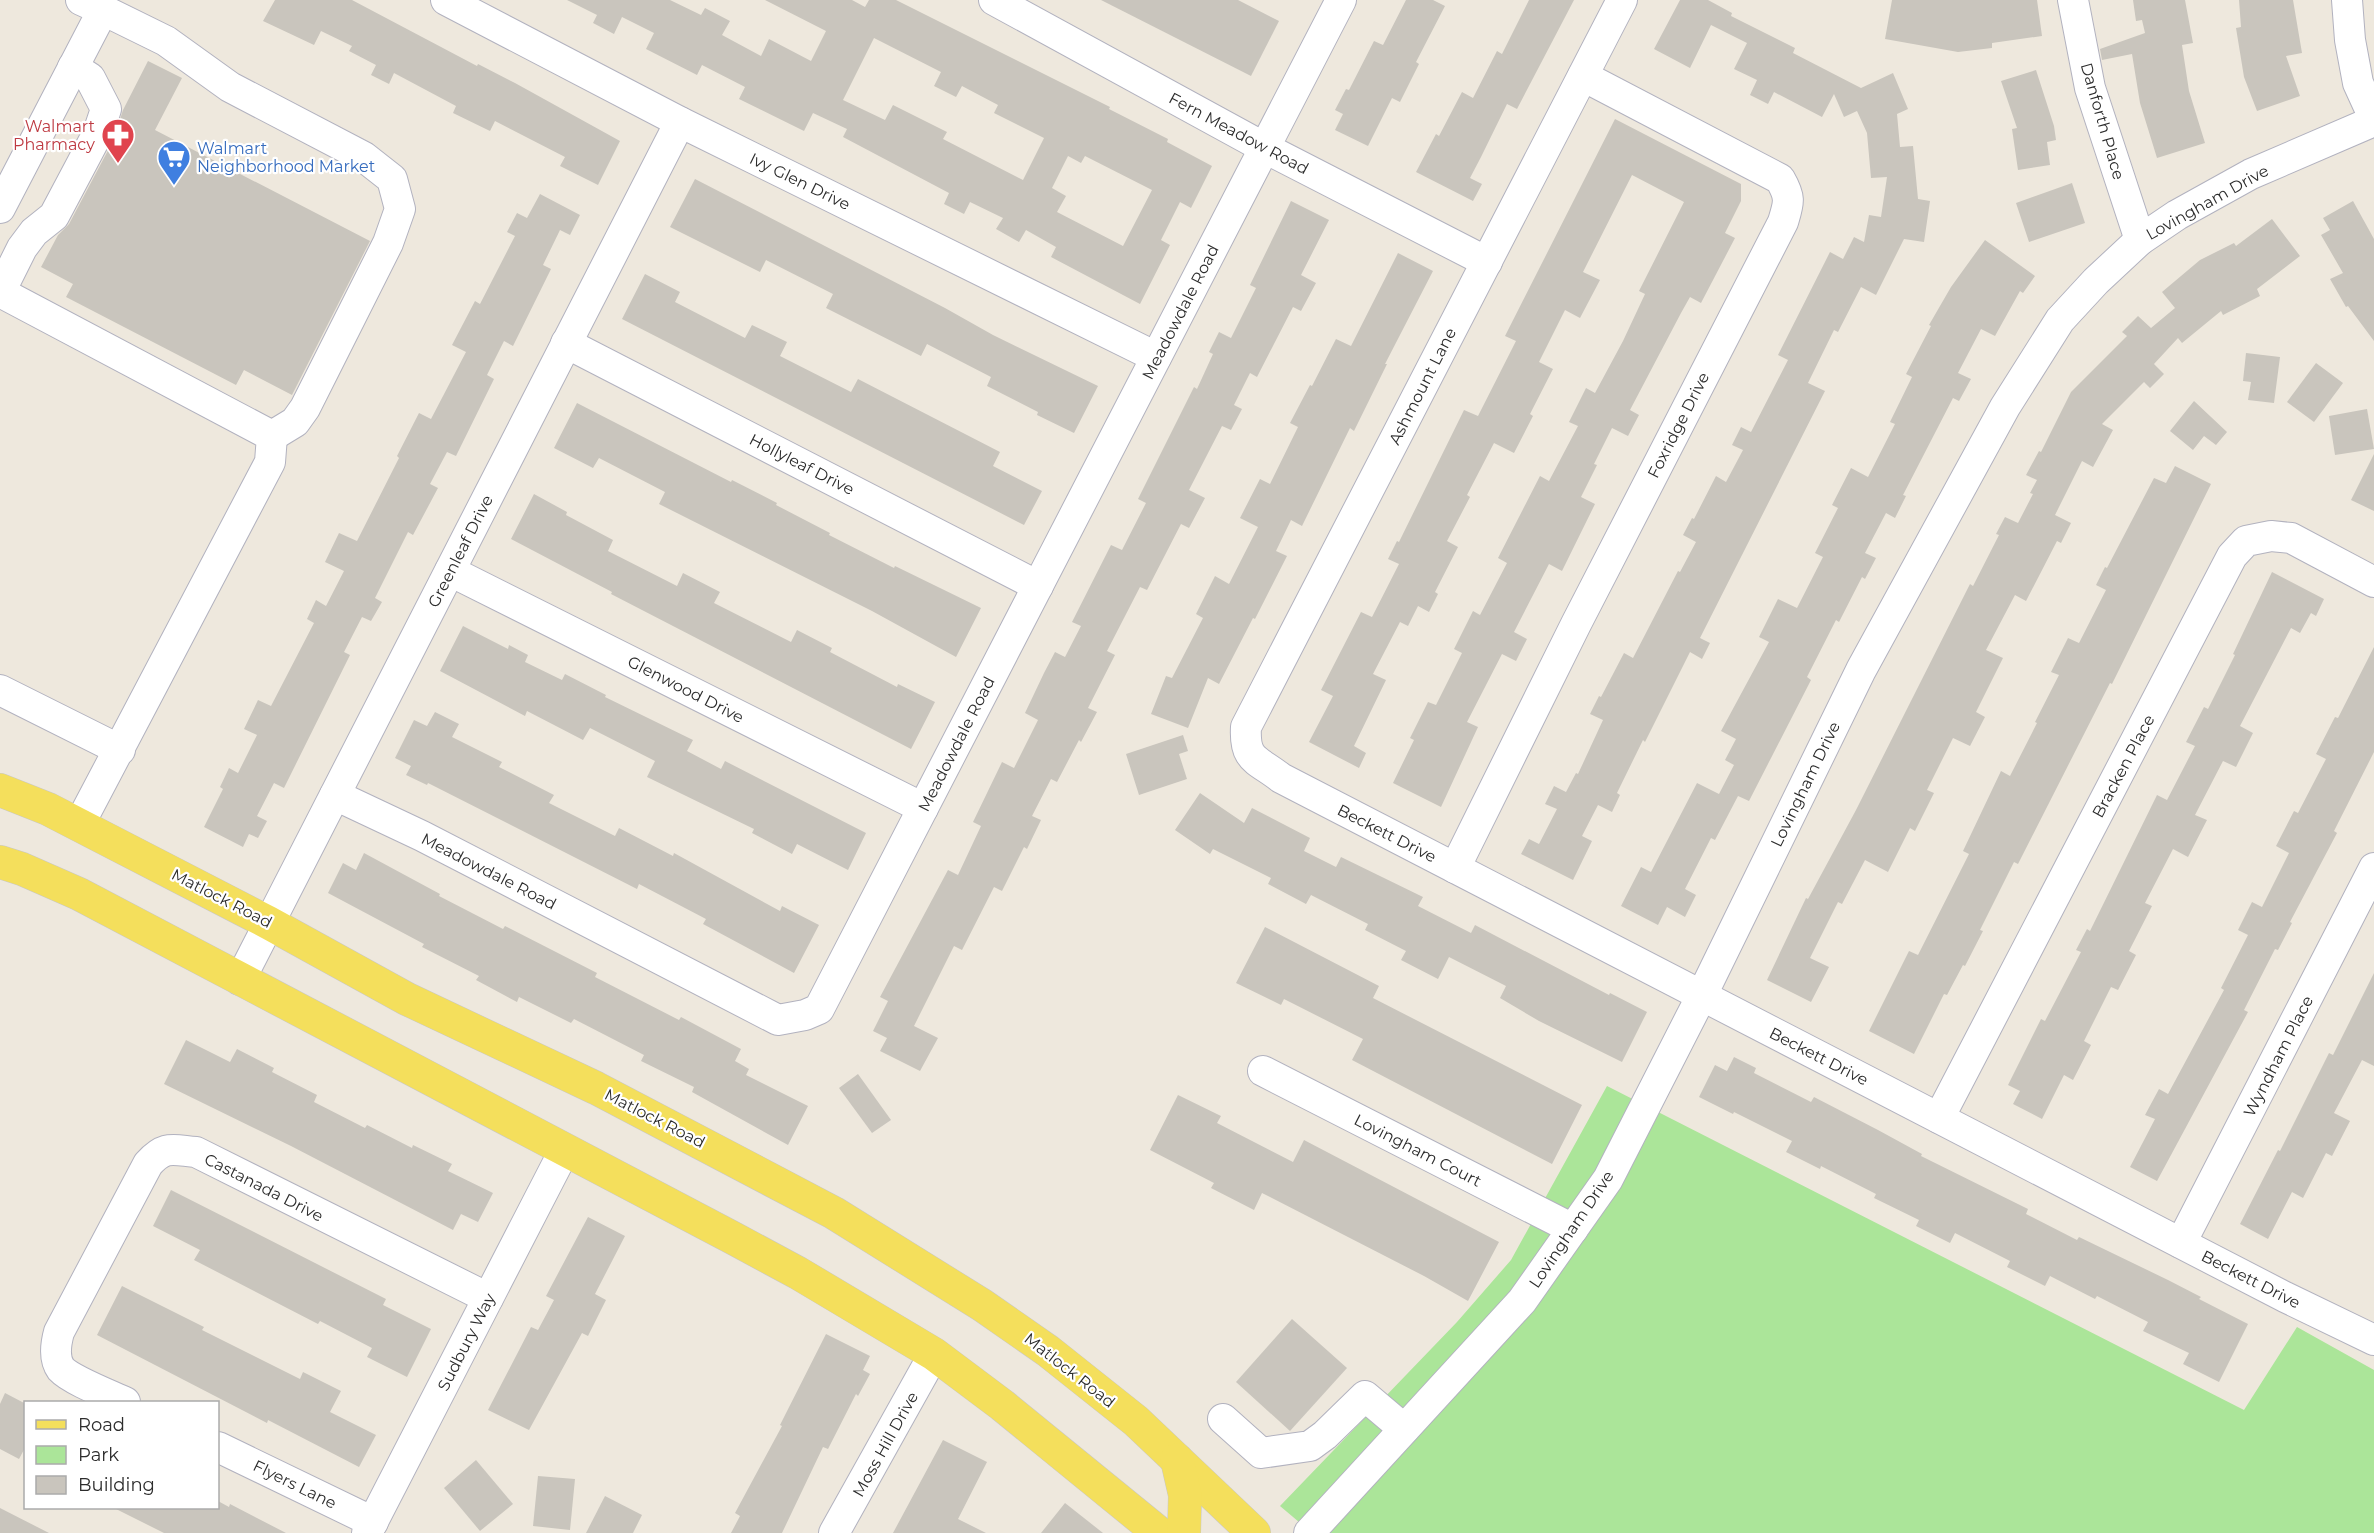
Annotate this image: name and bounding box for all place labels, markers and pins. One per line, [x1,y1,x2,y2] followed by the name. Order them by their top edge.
[13,117,95,154] place label: Walmart Pharmacy
[100,117,136,164] pharmacy icon: Walmart Pharmacy
[156,139,192,186] supermarket icon: Walmart Neighborhood Market
[197,139,376,176] place label: Walmart Neighborhood Market

